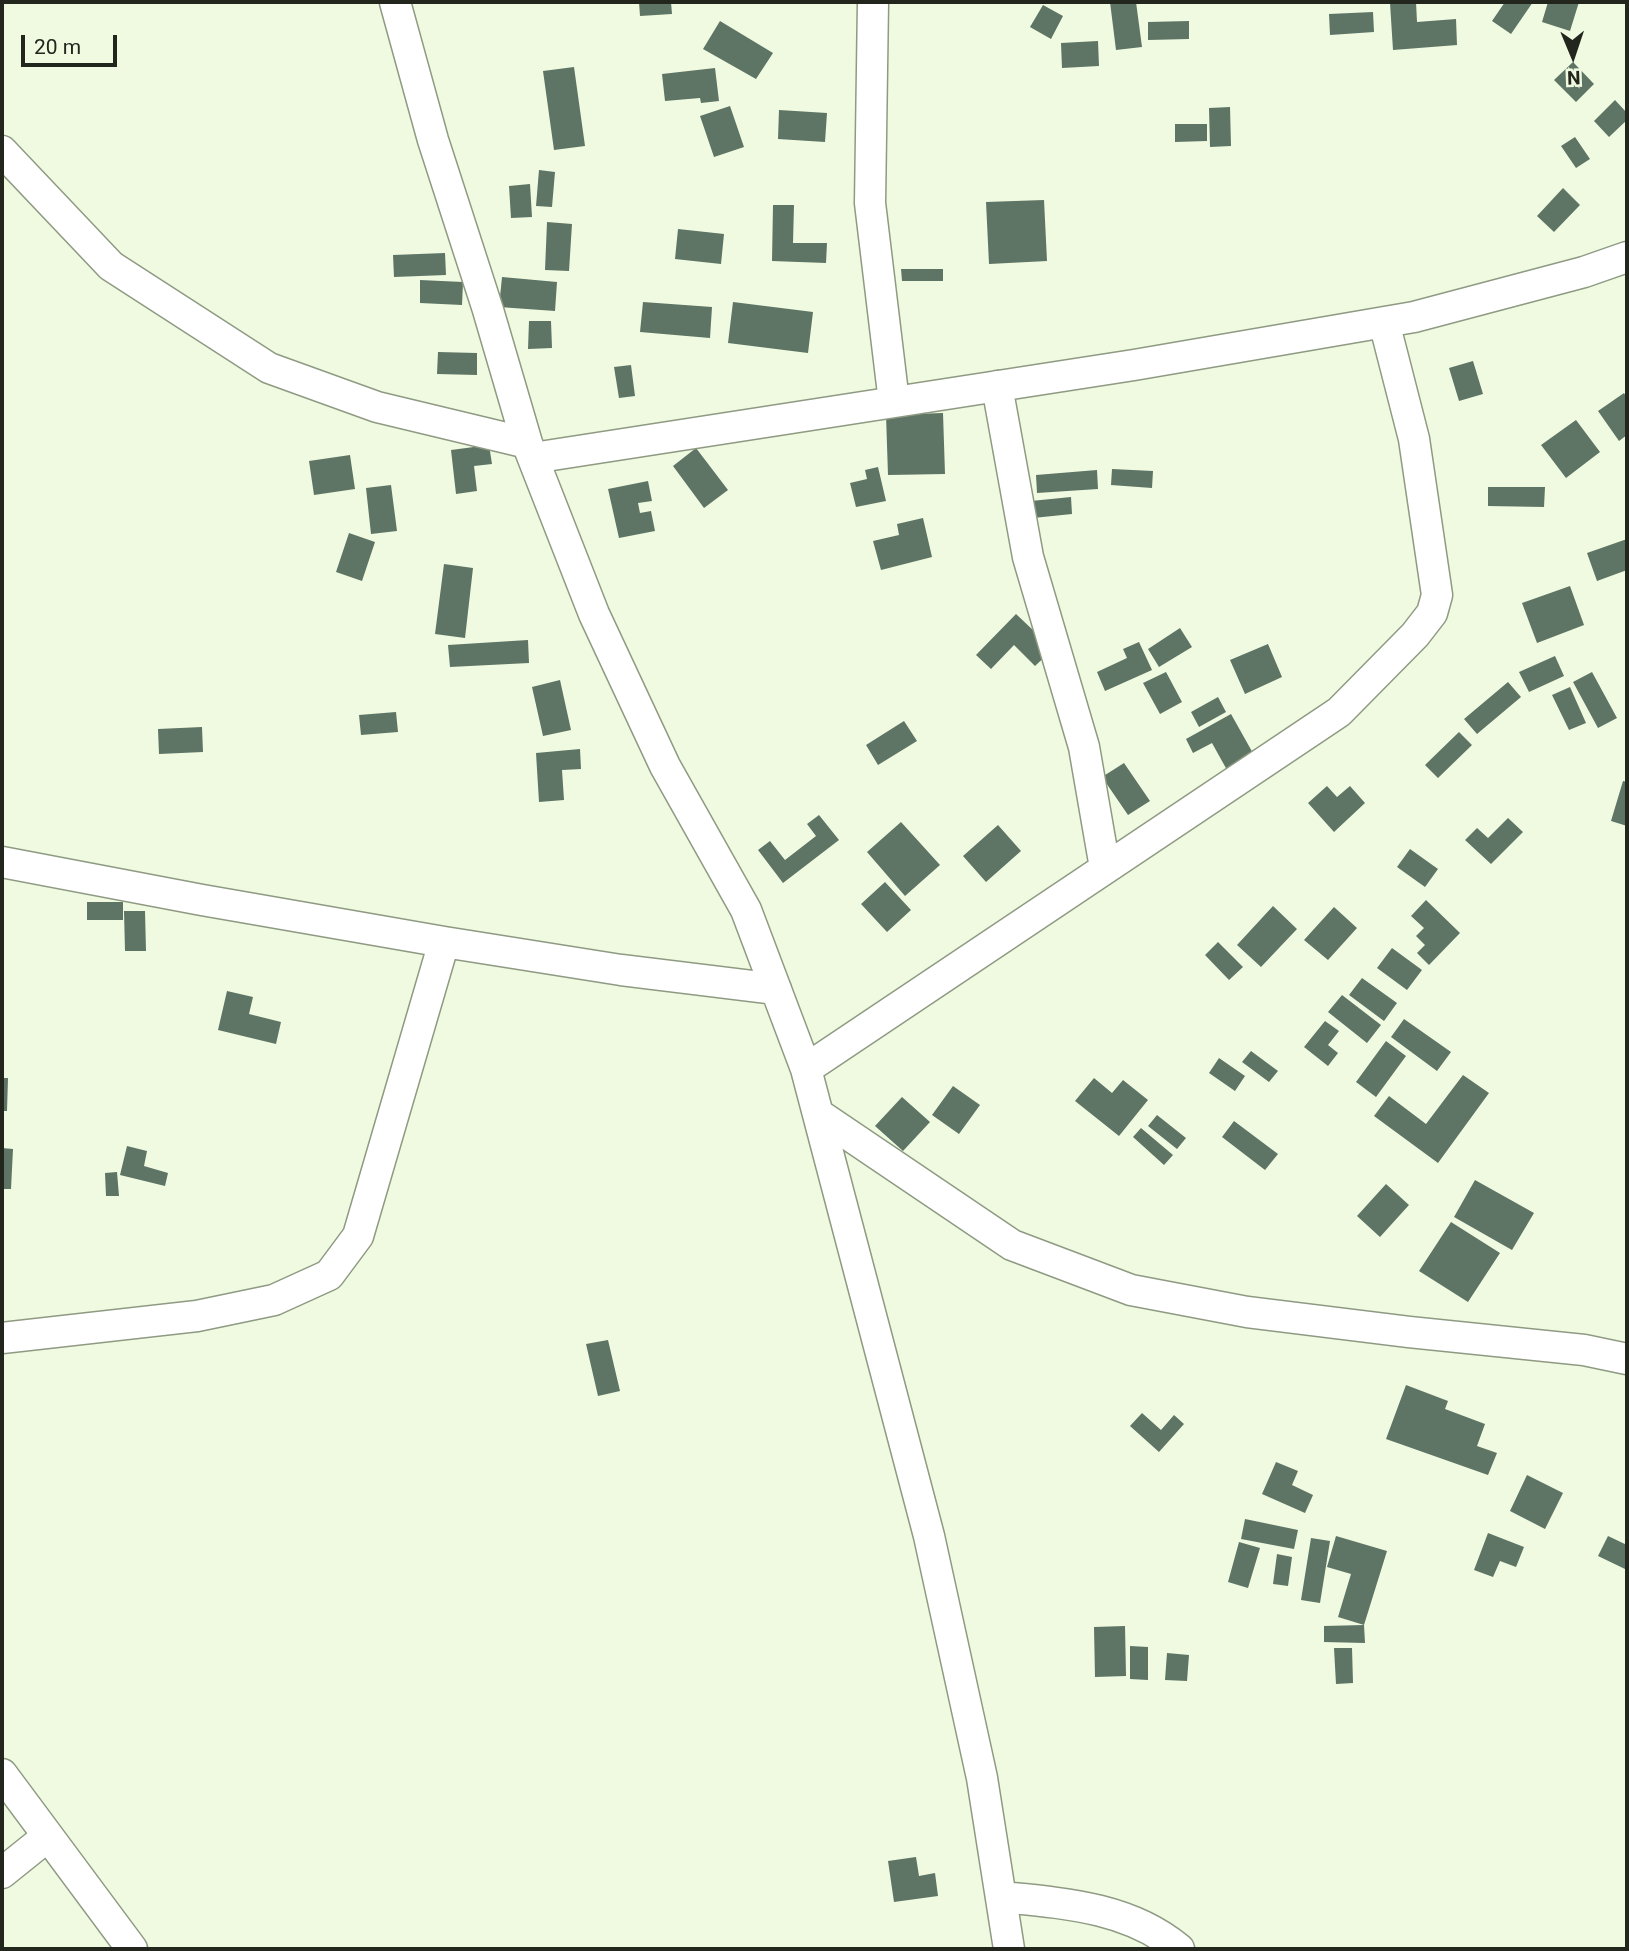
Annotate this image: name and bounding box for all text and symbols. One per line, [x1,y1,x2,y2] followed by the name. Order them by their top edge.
[24,21,121,65] scale bar
[1538,21,1608,91] north arrow
[34,35,81,59] text: 20 m
[1567,66,1581,89] text: N

